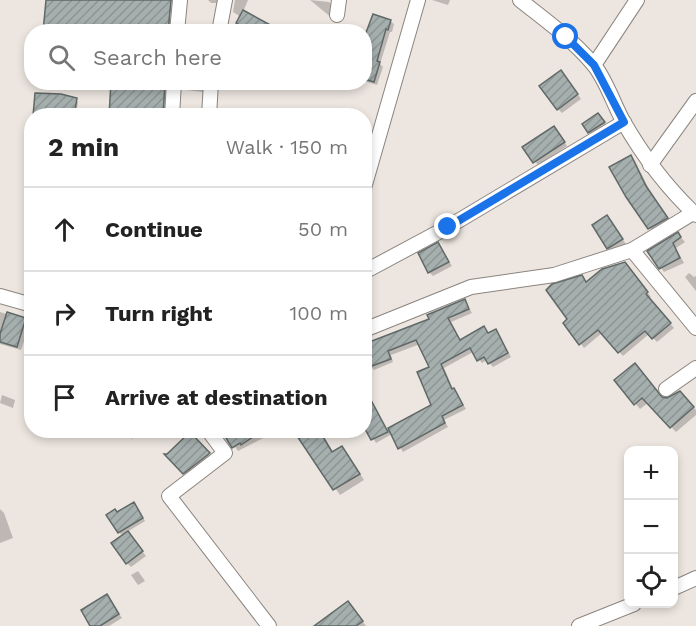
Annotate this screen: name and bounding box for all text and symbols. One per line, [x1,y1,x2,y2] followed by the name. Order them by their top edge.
[552,23,578,49] route start
[24,24,372,90] search box
[45,41,78,74] icon: search
[93,45,222,70] text: Search here
[48,132,119,162] text: 2 min
[226,135,348,159] text: Walk · 150 m
[48,213,81,246] icon: ahead
[434,213,460,239] route end
[105,217,203,242] text: Continue
[298,217,348,241] text: 50 m
[48,297,81,330] icon: right
[105,301,212,326] text: Turn right
[289,301,348,325] text: 100 m
[48,381,81,414] icon: arrive
[105,385,328,410] text: Arrive at destination
[624,446,678,608] map controls
[624,446,678,500] button: +
[624,500,678,554] button: −
[624,554,678,608] button: locate

